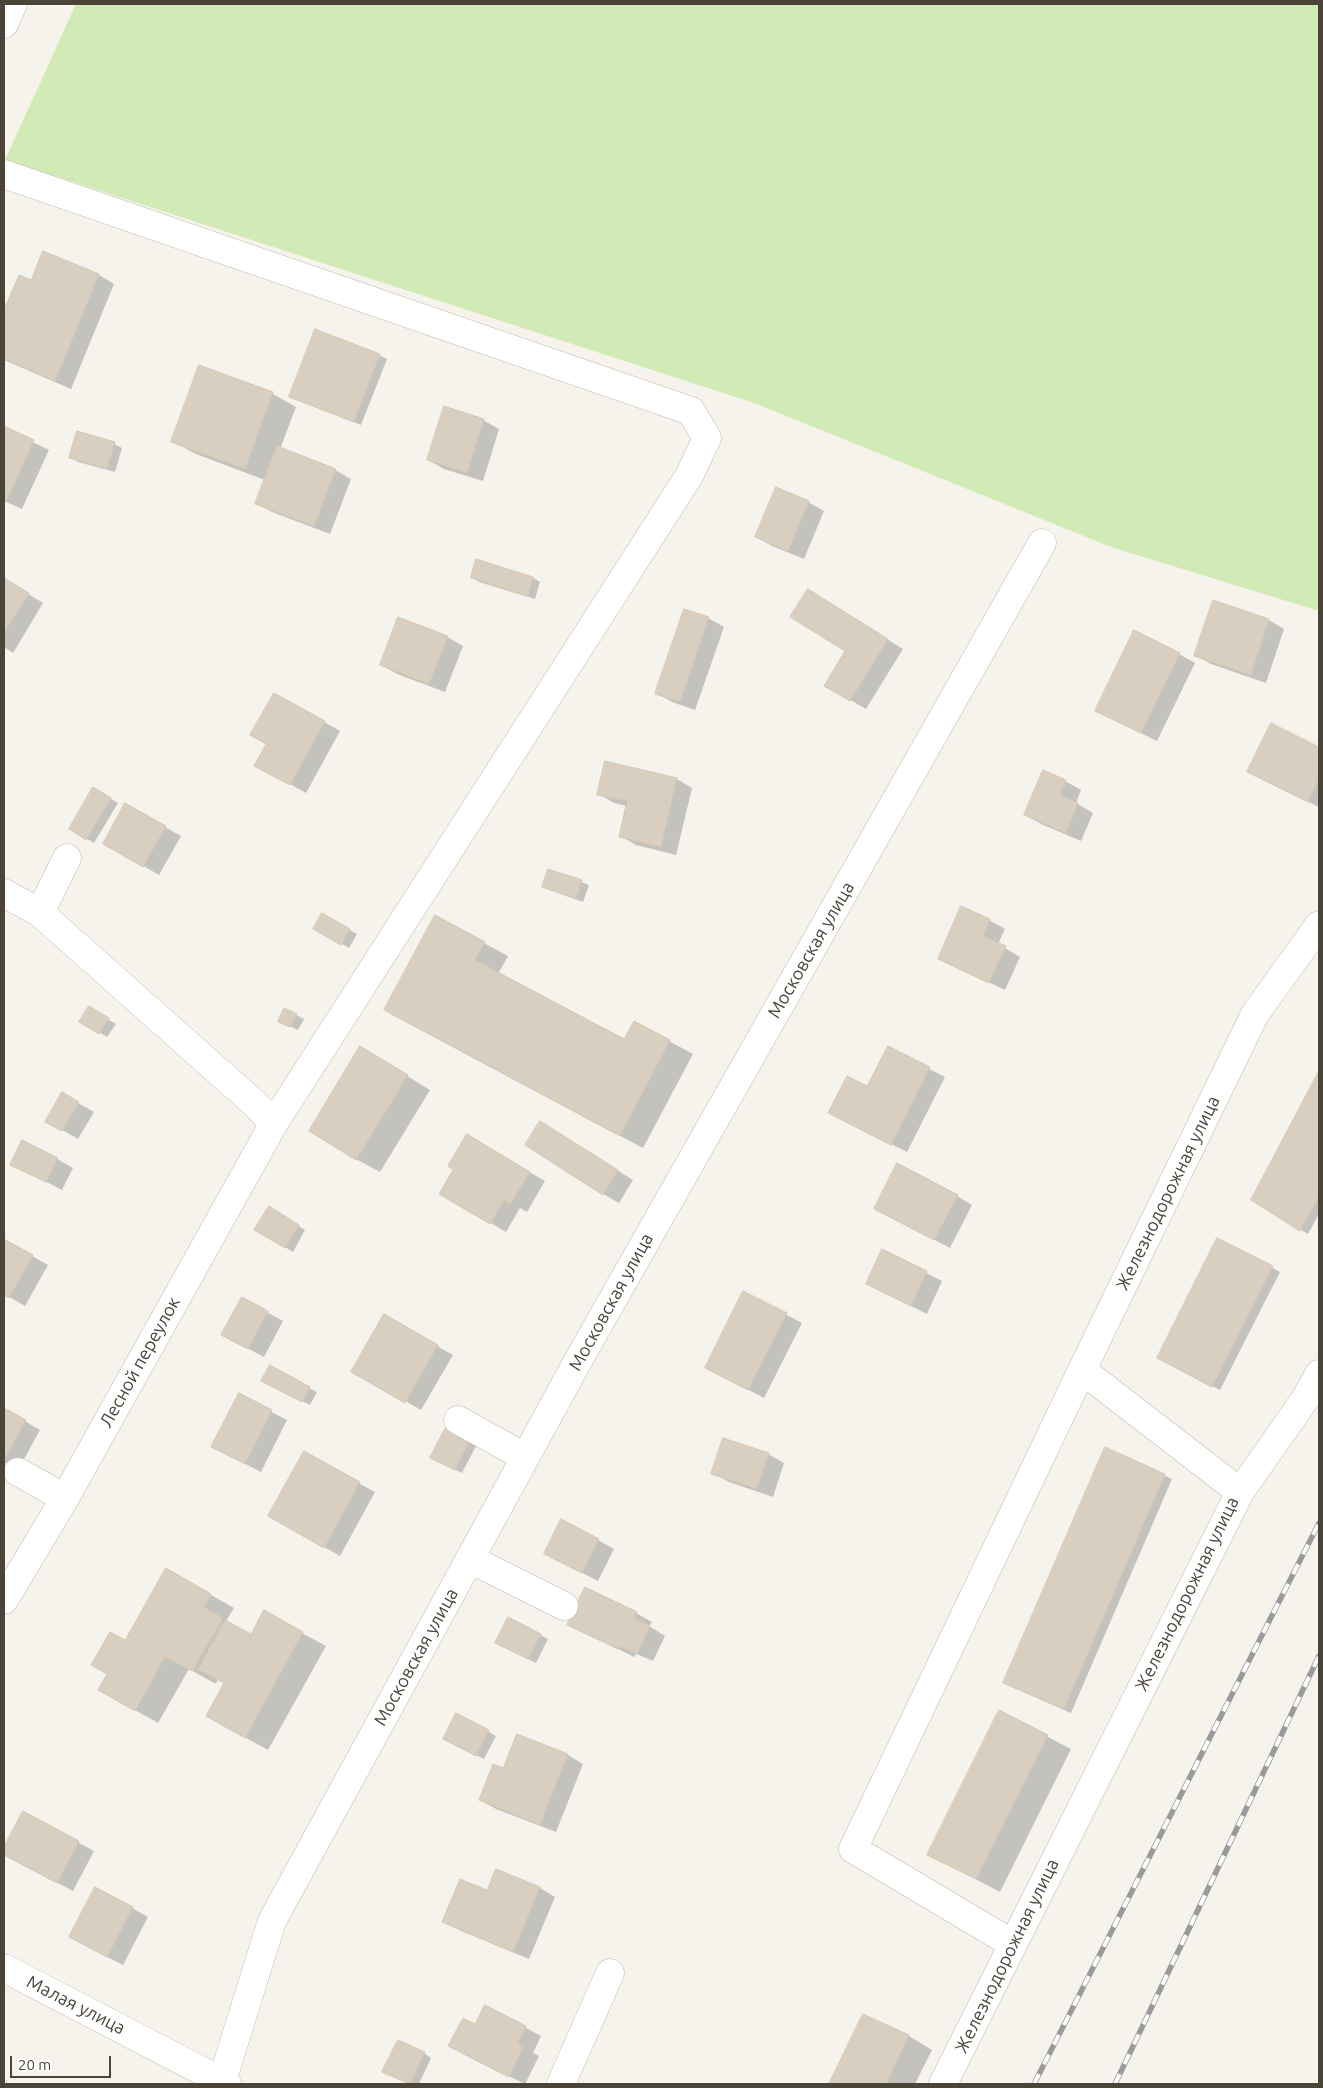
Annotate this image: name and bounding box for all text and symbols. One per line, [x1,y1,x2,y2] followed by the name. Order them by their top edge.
[763,878,859,1022] street label: Московская улица
[1112,1092,1224,1294] street label: Железнодорожная улица
[564,1229,658,1375] street label: Московская улица
[95,1293,185,1431] street label: Лесной переулок
[1131,1493,1243,1695] street label: Железнодорожная улица
[369,1584,463,1730] street label: Московская улица
[951,1855,1063,2057] street label: Железнодорожная улица
[23,1971,129,2039] street label: Малая улица
[12,2046,114,2078] scale bar
[18,2056,51,2073] text: 20 m

